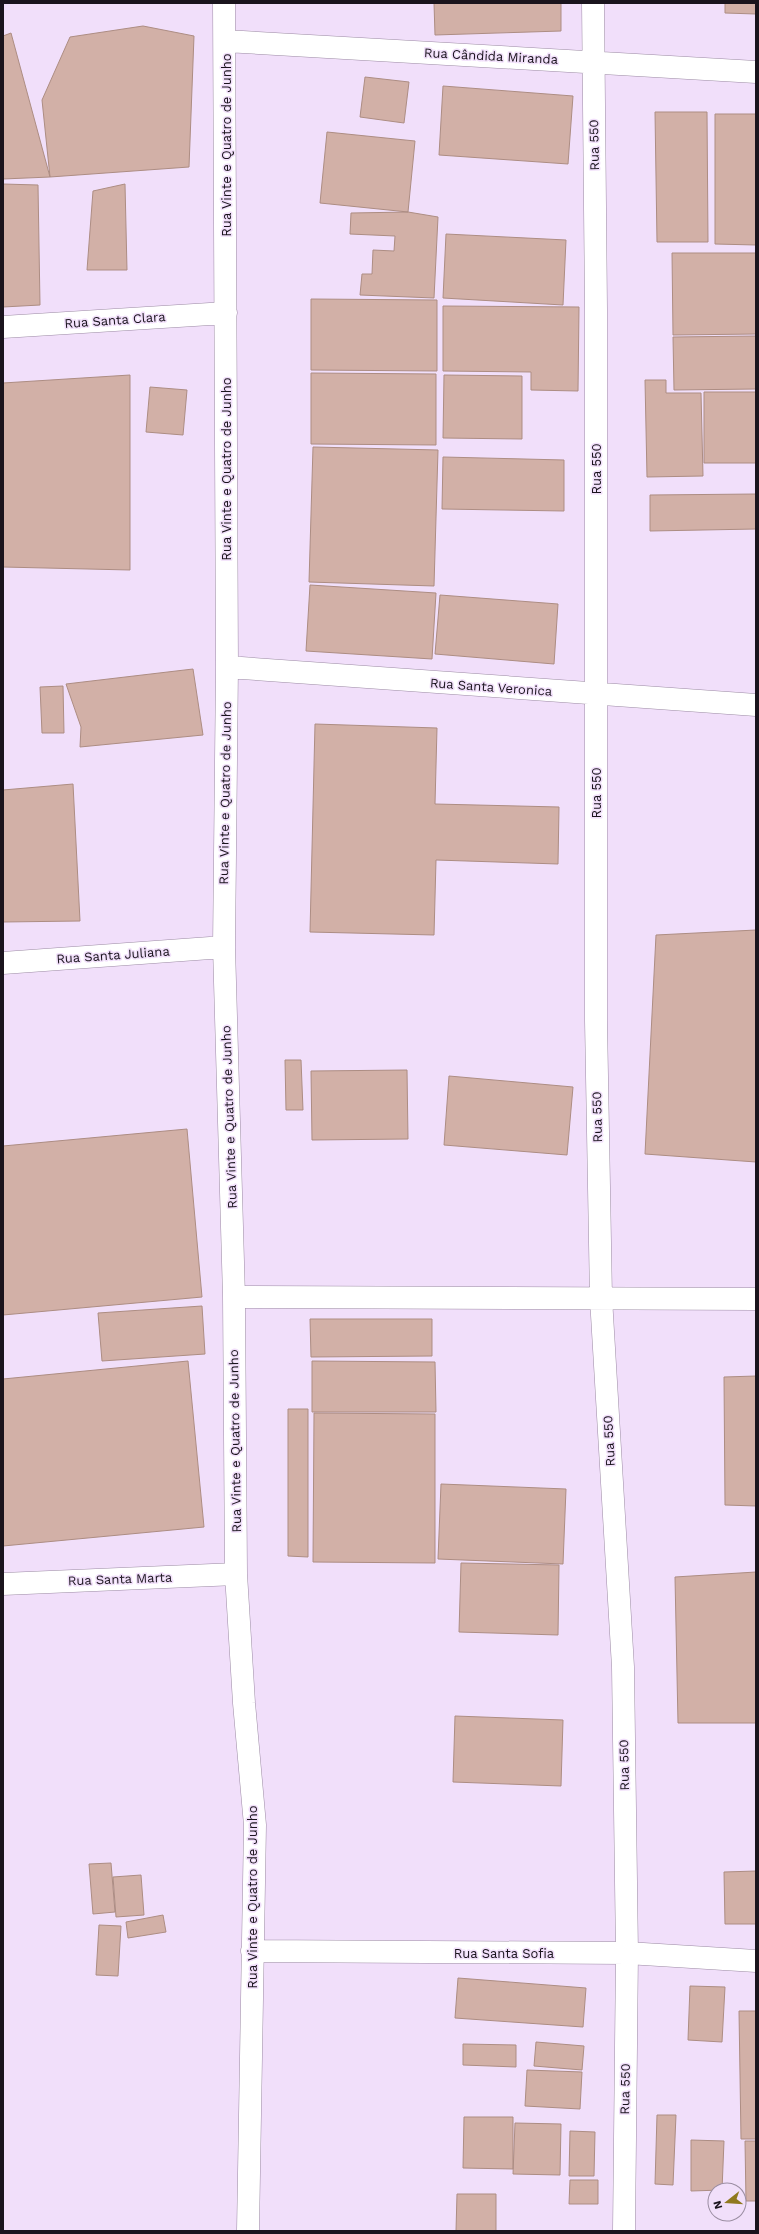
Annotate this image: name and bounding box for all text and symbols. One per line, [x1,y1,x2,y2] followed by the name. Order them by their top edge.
[424,45,559,67] street label: Rua Cândida Miranda
[219,53,234,237] street label: Rua Vinte e Quatro de Junho
[586,119,602,171] street label: Rua 550
[64,309,167,331] street label: Rua Santa Clara
[219,377,234,561] street label: Rua Vinte e Quatro de Junho
[589,443,604,495] street label: Rua 550
[429,675,553,699] street label: Rua Santa Veronica
[216,701,234,885] street label: Rua Vinte e Quatro de Junho
[589,767,604,819] street label: Rua 550
[56,944,171,966] street label: Rua Santa Juliana
[218,1025,240,1209] street label: Rua Vinte e Quatro de Junho
[589,1091,605,1143] street label: Rua 550
[226,1349,244,1533] street label: Rua Vinte e Quatro de Junho
[600,1415,618,1467] street label: Rua 550
[67,1570,173,1588] street label: Rua Santa Marta
[616,1739,632,1791] street label: Rua 550
[245,1805,260,1989] street label: Rua Vinte e Quatro de Junho
[454,1946,555,1961] street label: Rua Santa Sofia
[617,2063,633,2115] street label: Rua 550
[707,2182,747,2222] north arrow
[711,2199,725,2211] text: N

